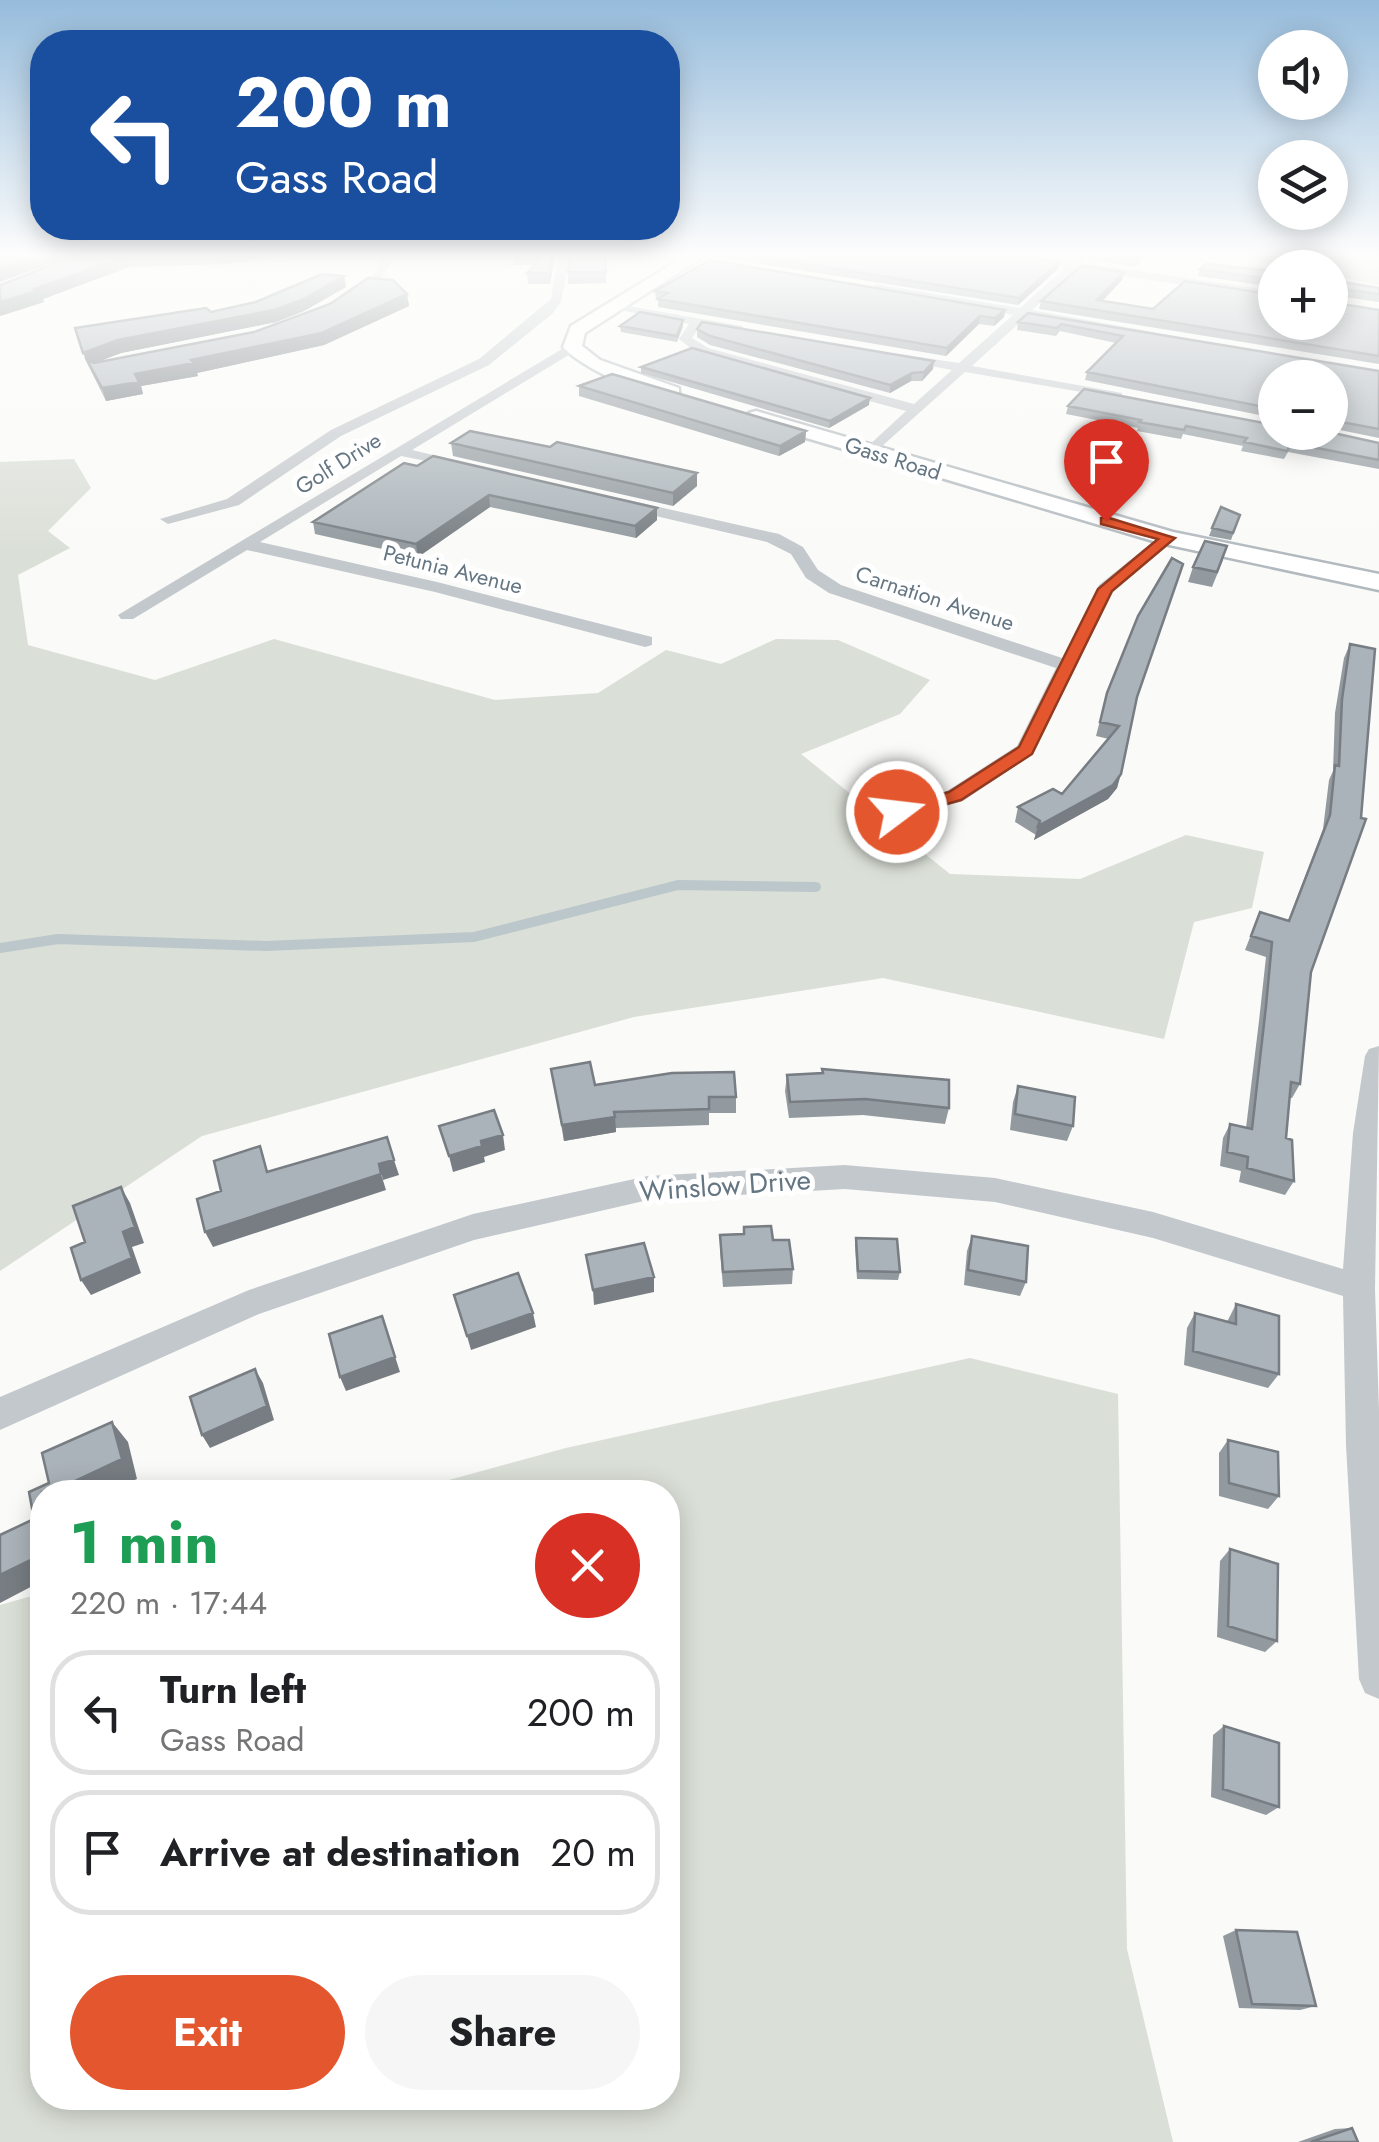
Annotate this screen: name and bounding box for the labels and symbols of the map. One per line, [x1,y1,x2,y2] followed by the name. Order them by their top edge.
[1064,419,1149,522] pin
[289,424,387,502] street label: Golf Drive
[841,428,945,488] street label: Gass Road
[380,536,526,602] street label: Petunia Avenue
[852,557,1018,639] street label: Carnation Avenue
[845,760,949,864] position arrow
[638,1159,812,1212] street label: Winslow Drive

